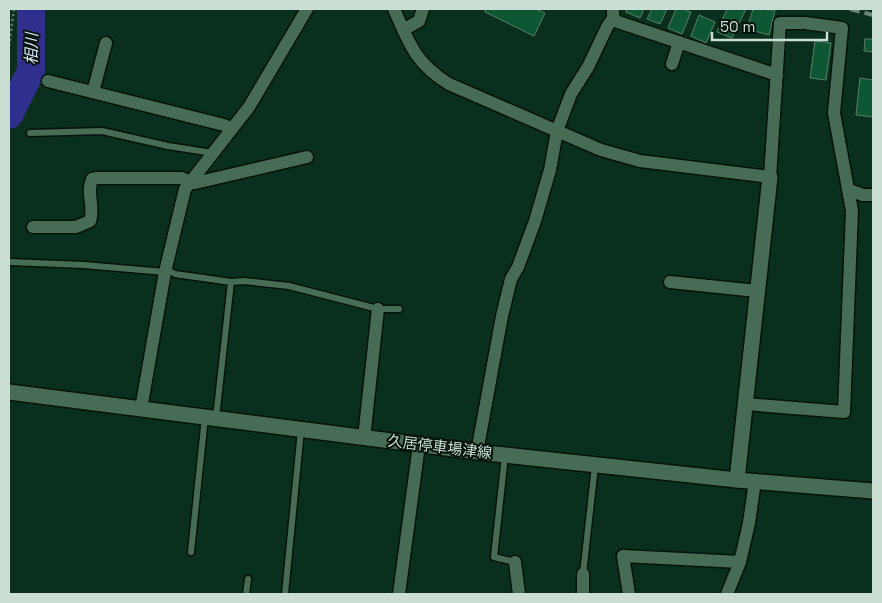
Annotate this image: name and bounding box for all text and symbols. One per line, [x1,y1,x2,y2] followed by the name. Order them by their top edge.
[712,10,827,42] scale bar
[720,17,755,36] text: 50 m
[21,31,42,65] water label: 相川
[387,431,493,462] street label: 久居停車場津線

